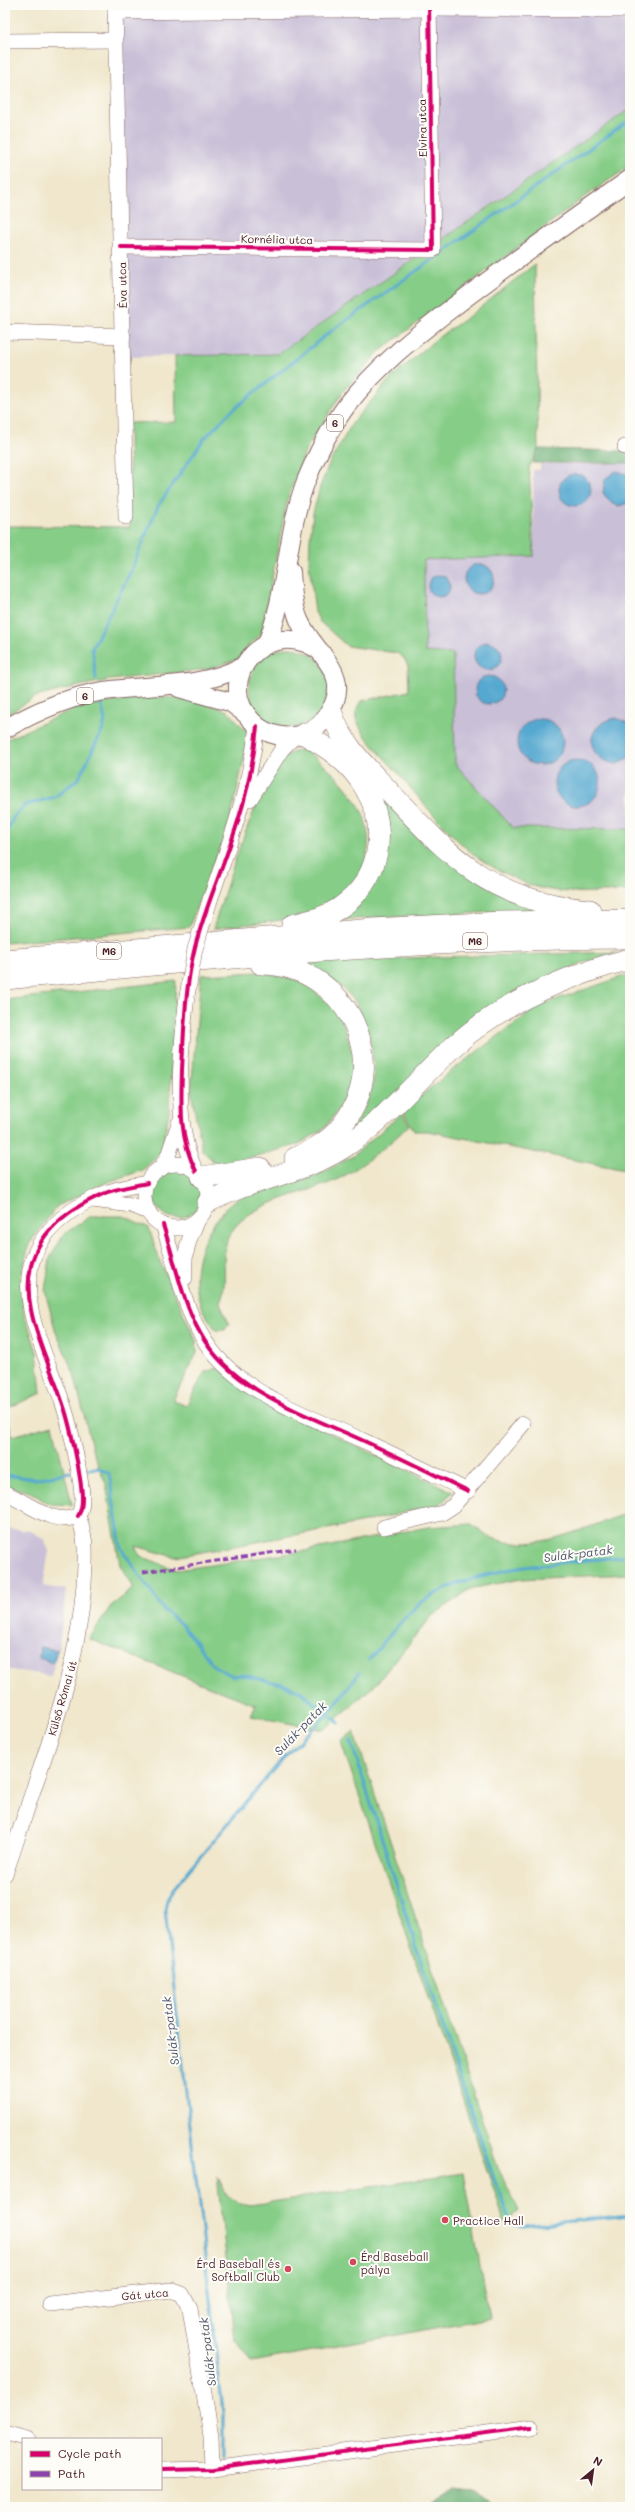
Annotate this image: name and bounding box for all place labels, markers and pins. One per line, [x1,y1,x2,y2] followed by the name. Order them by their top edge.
[453,2213,524,2228] place label: Practice Hall
[440,2215,450,2225] marker: Practice Hall
[361,2249,429,2277] place label: Érd Baseball pálya
[197,2256,280,2284] place label: Érd Baseball és Softball Club
[348,2257,358,2267] marker: Érd Baseball pálya
[283,2264,293,2274] marker: Érd Baseball és Softball Club

